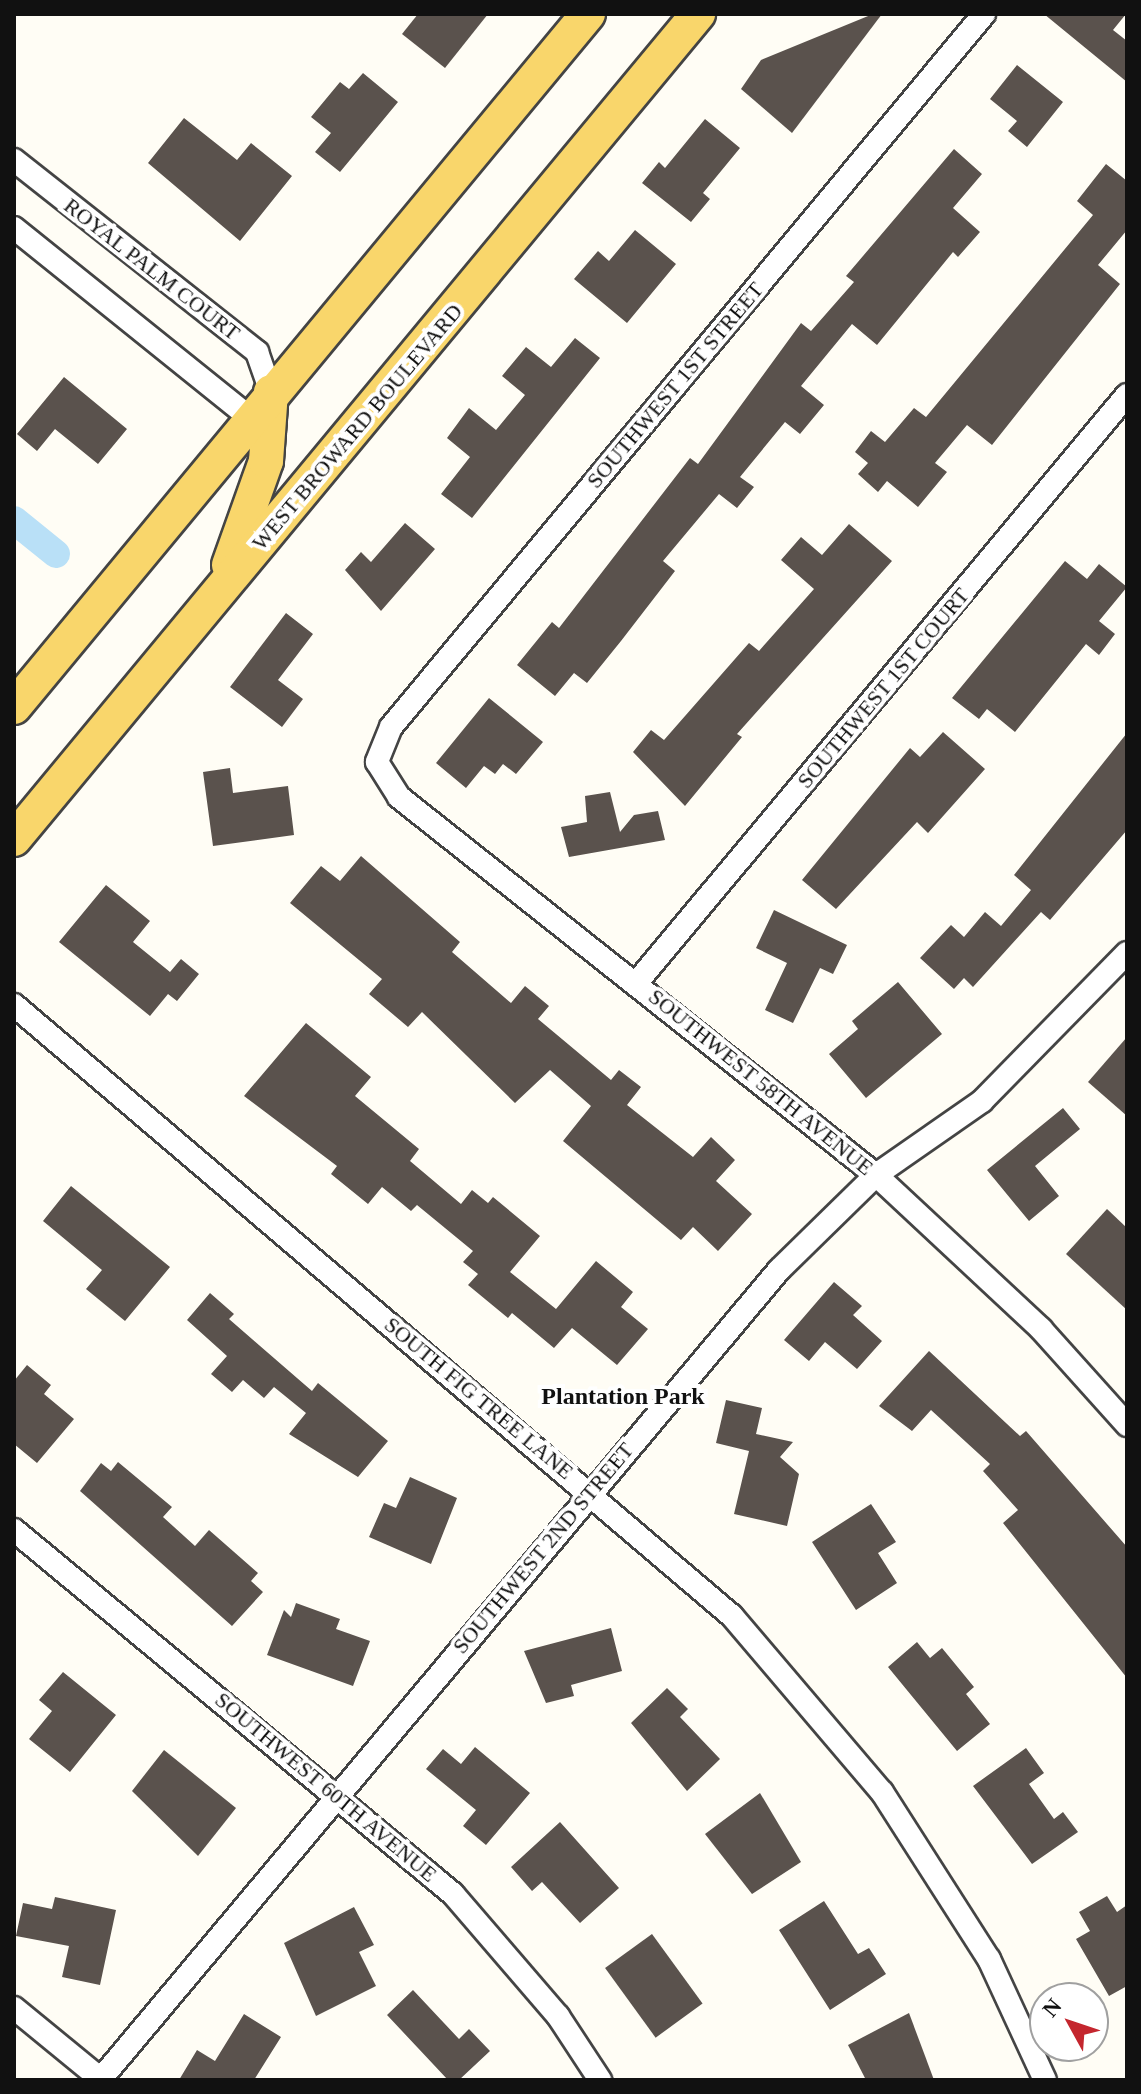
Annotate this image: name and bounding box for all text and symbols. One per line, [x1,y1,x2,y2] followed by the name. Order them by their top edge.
[58,192,246,346] street label: ROYAL PALM COURT
[581,276,769,494] street label: SOUTHWEST 1ST STREET
[246,298,468,556] street label: WEST BROWARD BOULEVARD
[791,582,975,794] street label: SOUTHWEST 1ST COURT
[643,983,879,1181] street label: SOUTHWEST 58TH AVENUE
[379,1311,579,1485] street label: SOUTH FIG TREE LANE
[541,1383,705,1411] district label: Plantation Park
[447,1437,639,1659] street label: SOUTHWEST 2ND STREET
[209,1686,443,1888] street label: SOUTHWEST 60TH AVENUE
[1029,1982,1109,2062] north arrow
[1037,1993,1066,2022] text: N

